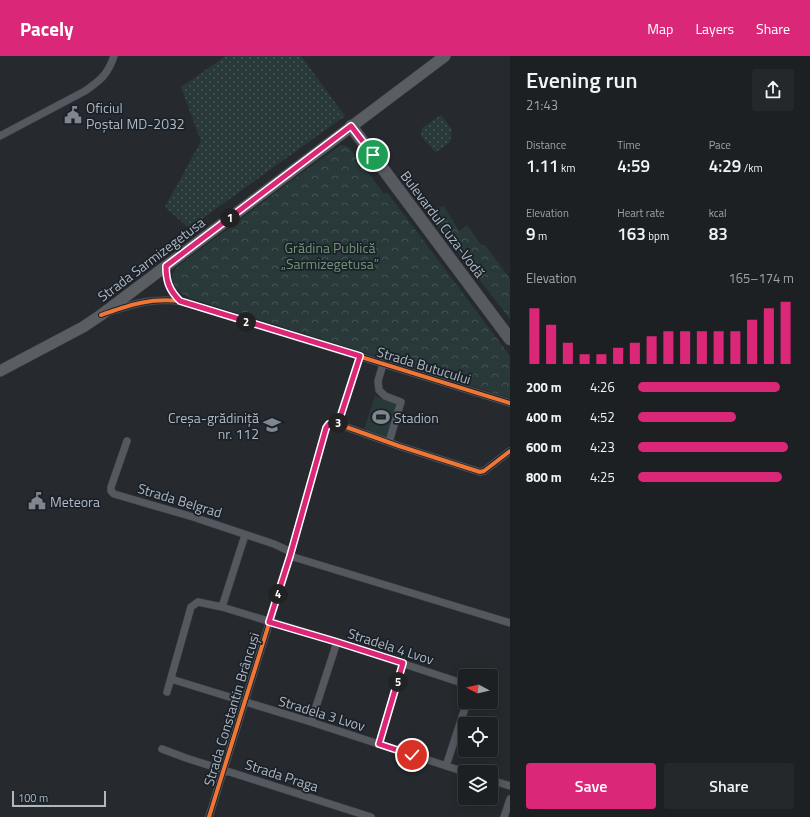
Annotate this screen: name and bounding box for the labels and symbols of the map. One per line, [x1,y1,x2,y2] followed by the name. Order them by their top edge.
[86,97,185,134] place label: Oficiul Poștal MD-2032
[63,105,83,125] public building icon: Oficiul Poștal MD-2032
[356,138,390,172] pin
[396,166,490,282] street label: Bulevardul Cuza-Vodă
[220,208,240,228] pin: 1
[93,212,209,306] street label: Strada Sarmizegetusa
[281,237,379,274] park label: Grădina Publică „Sarmizegetusa”
[236,312,256,332] pin: 2
[374,341,474,389] street label: Strada Butucului
[168,407,259,444] place label: Creșa-grădiniță nr. 112
[371,407,391,427] sports icon: Stadion
[394,407,439,428] place label: Stadion
[328,413,348,433] pin: 3
[262,415,282,435] school or university icon: Creșa-grădiniță nr. 112
[135,477,225,523] street label: Strada Belgrad
[27,491,47,511] public building icon: Meteora
[50,491,100,512] place label: Meteora
[268,584,288,604] pin: 4
[345,622,437,670] street label: Stradela 4 Lvov
[198,630,264,788] street label: Strada Constantin Brâncuși
[458,669,498,709] north arrow
[388,672,408,692] pin: 5
[276,690,368,736] street label: Stradela 3 Lvov
[395,738,429,772] pin
[243,753,321,797] street label: Strada Praga
[12,789,106,808] scale bar

